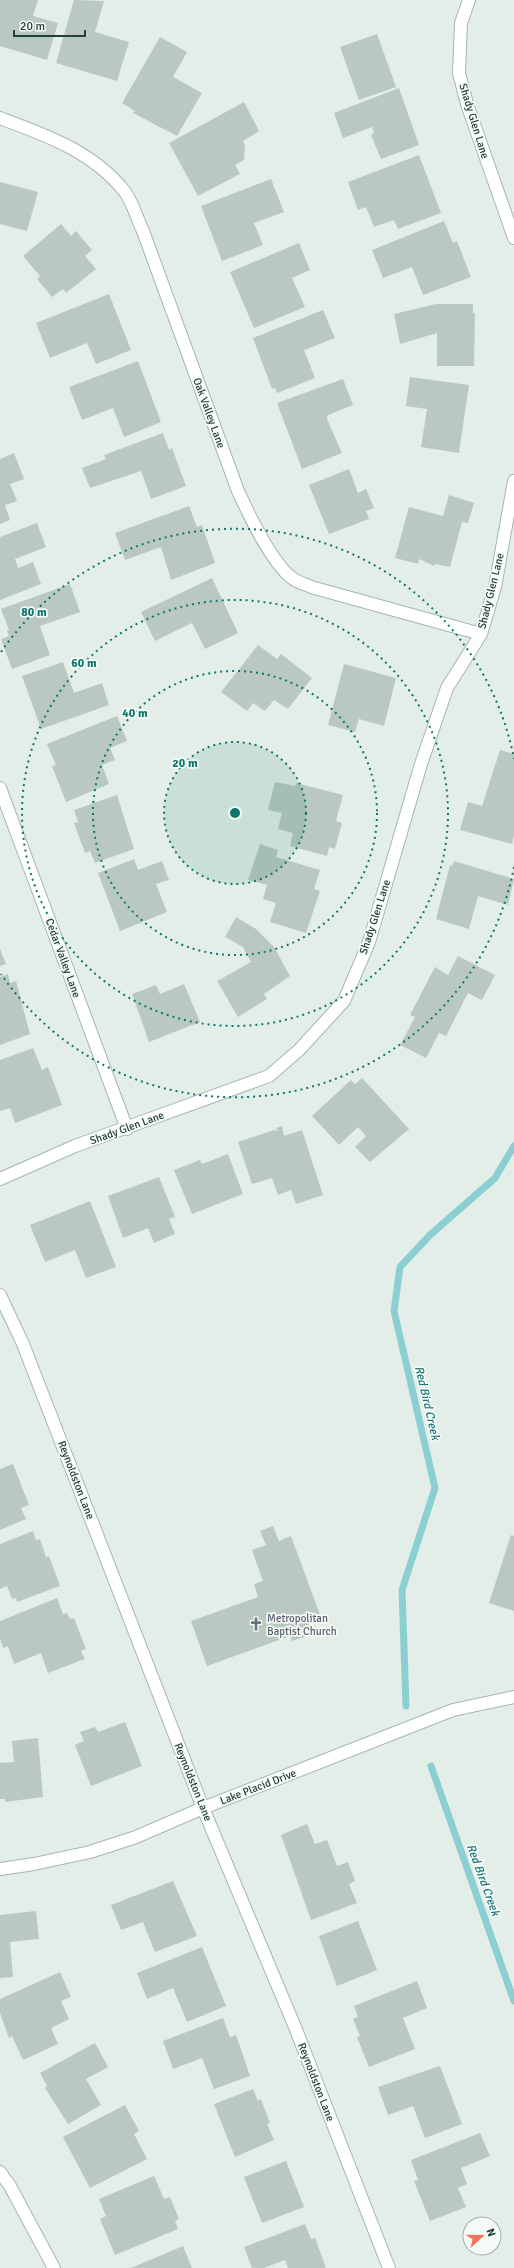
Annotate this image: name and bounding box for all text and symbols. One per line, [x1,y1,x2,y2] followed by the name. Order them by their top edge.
[14,12,85,38] scale bar
[20,19,45,34] text: 20 m
[456,82,492,160] street label: Shady Glen Lane
[190,376,228,450] street label: Oak Valley Lane
[475,552,507,630] street label: Shady Glen Lane
[21,605,47,620] text: 80 m
[71,656,97,671] text: 60 m
[122,706,148,721] text: 40 m
[172,756,198,771] text: 20 m
[228,806,242,820] centre of rings
[357,878,393,956] street label: Shady Glen Lane
[43,917,83,999] street label: Cedar Valley Lane
[88,1109,166,1147] street label: Shady Glen Lane
[411,1365,443,1442] water label: Red Bird Creek
[55,1439,97,1521] street label: Reynoldston Lane
[267,1612,337,1638] place label: Metropolitan Baptist Church
[248,1616,264,1632] church icon: Metropolitan Baptist Church
[171,1741,215,1823] street label: Reynoldston Lane
[218,1766,298,1808] street label: Lake Placid Drive
[463,1842,503,1919] water label: Red Bird Creek
[295,2041,337,2123] street label: Reynoldston Lane
[462,2216,502,2256] north arrow
[483,2227,498,2238] text: N

